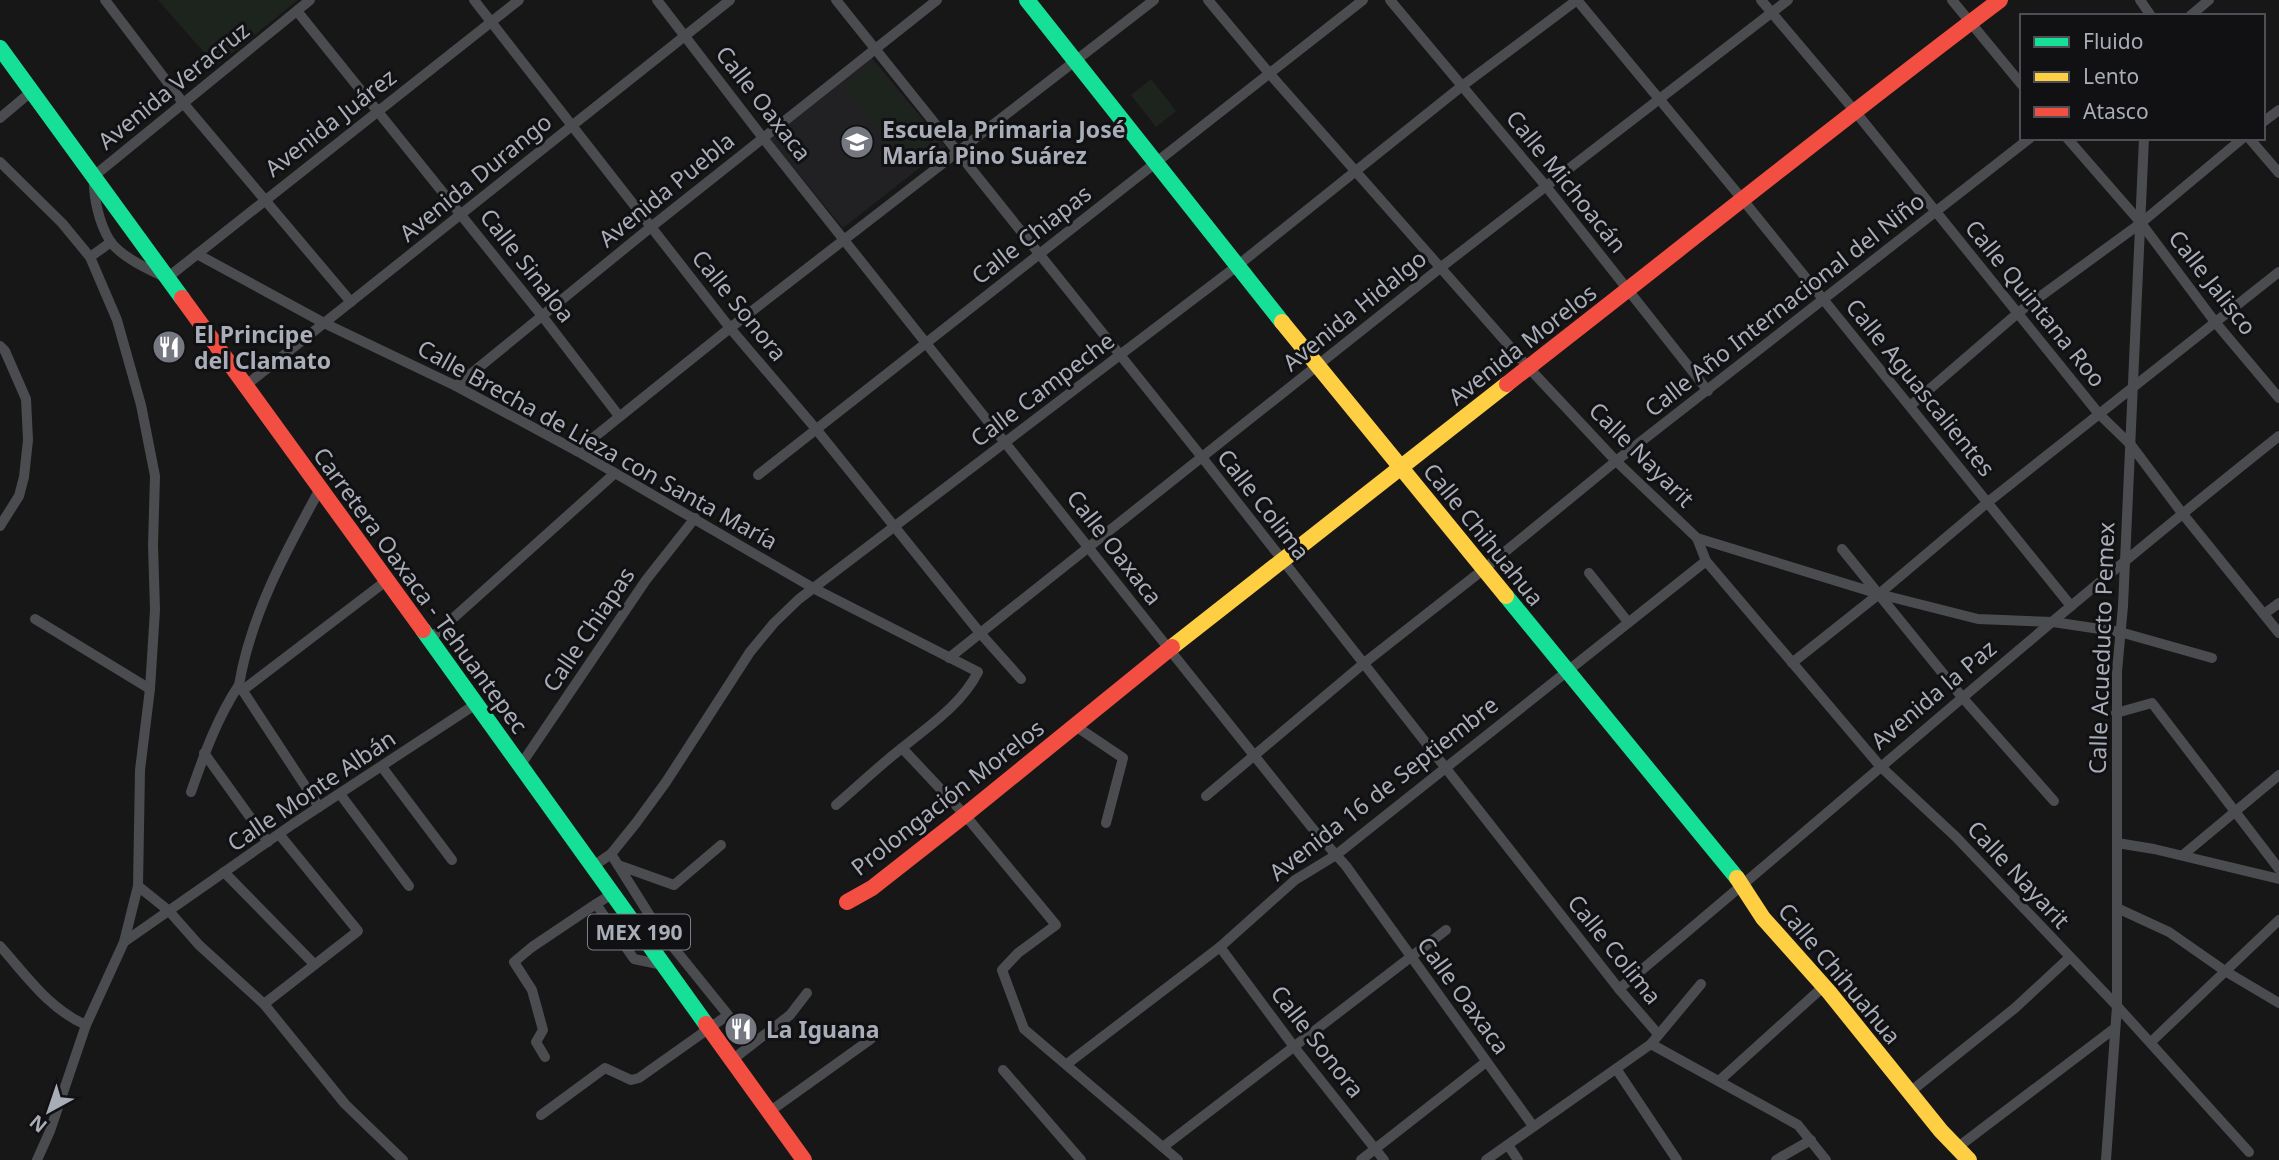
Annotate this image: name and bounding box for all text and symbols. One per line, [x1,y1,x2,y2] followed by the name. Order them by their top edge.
[91,14,255,156] street label: Avenida Veracruz
[2020,14,2265,140] legend
[2083,27,2143,55] text: Fluido
[709,39,819,167] street label: Calle Oaxaca
[258,61,402,183] street label: Avenida Juárez
[2083,62,2139,90] text: Lento
[2083,97,2149,125] text: Atasco
[1499,103,1635,259] street label: Calle Michoacán
[392,105,558,249] street label: Avenida Durango
[882,113,1125,171] place label: Escuela Primaria José María Pino Suárez
[838,123,876,161] school or university icon: Escuela Primaria José María Pino Suárez
[591,124,741,254] street label: Avenida Puebla
[964,177,1098,291] street label: Calle Chiapas
[1637,184,1931,424] street label: Calle Año Internacional del Niño
[473,201,583,329] street label: Calle Sinaloa
[1958,212,2114,394] street label: Calle Quintana Roo
[2162,223,2264,341] street label: Calle Jalisco
[1275,242,1433,378] street label: Avenida Hidalgo
[685,243,795,367] street label: Calle Sonora
[1441,276,1603,412] street label: Avenida Morelos
[1839,291,2003,483] street label: Calle Aguascalientes
[194,318,331,376] place label: El Principe del Clamato
[963,324,1121,454] street label: Calle Campeche
[150,328,188,366] restaurant icon: El Principe del Clamato
[412,331,784,557] street label: Calle Brecha de Lieza con Santa María
[1582,394,1702,514] street label: Calle Nayarit
[306,440,536,740] street label: Carretera Oaxaca - Tehuantepec
[1210,442,1318,566] street label: Calle Colima
[1416,456,1552,612] street label: Calle Chihuahua
[1060,483,1170,611] street label: Calle Oaxaca
[2081,522,2121,774] street label: Calle Acueducto Pemex
[534,560,642,698] street label: Calle Chiapas
[1863,632,2003,756] street label: Avenida la Paz
[1262,688,1504,888] street label: Avenida 16 de Septiembre
[844,712,1050,882] street label: Prolongación Morelos
[221,722,401,858] street label: Calle Monte Albán
[1961,813,2077,935] street label: Calle Nayarit
[1561,887,1669,1011] street label: Calle Colima
[1771,895,1909,1051] street label: Calle Chihuahua
[588,914,690,950] road number: MEX 190
[1410,930,1518,1060] street label: Calle Oaxaca
[1264,978,1372,1104] street label: Calle Sonora
[722,1010,760,1048] restaurant icon: La Iguana
[766,1013,880,1045] place label: La Iguana
[14,1076,84,1146] north arrow
[24,1109,52,1139] text: N

